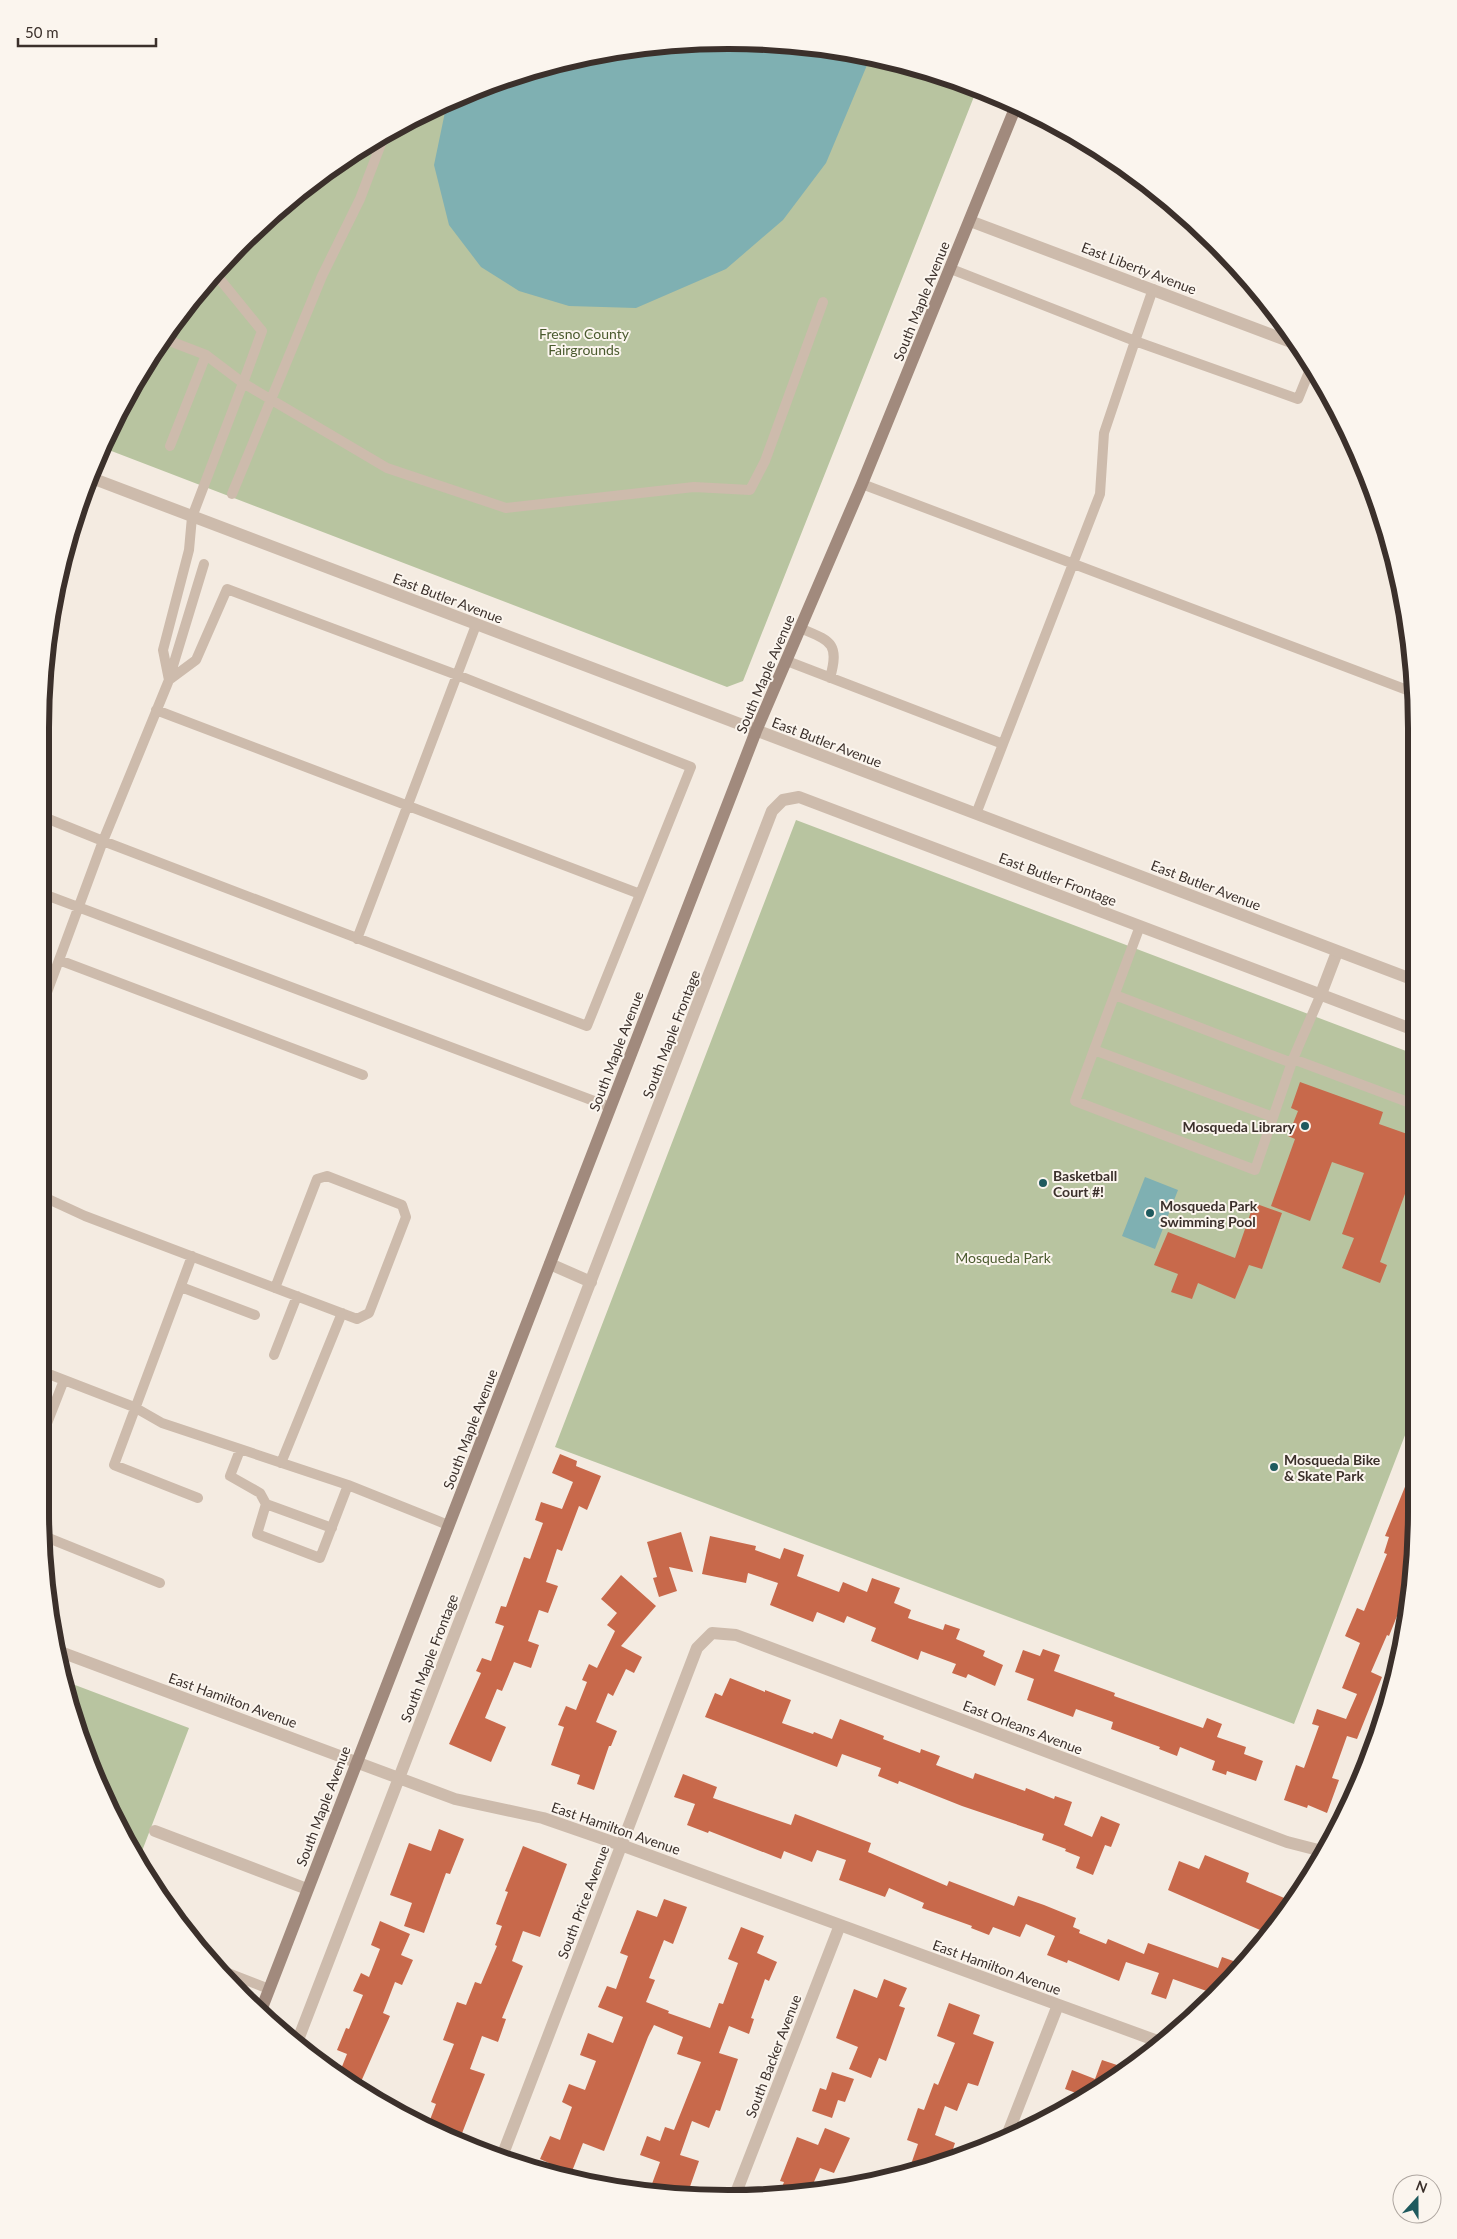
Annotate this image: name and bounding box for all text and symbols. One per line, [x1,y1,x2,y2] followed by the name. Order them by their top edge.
[18,15,155,47] scale bar
[25,23,59,41] text: 50 m
[1079,238,1199,298] street label: East Liberty Avenue
[889,239,953,363] street label: South Maple Avenue
[539,325,630,358] park label: Fresno County Fairgrounds
[391,569,505,627] street label: East Butler Avenue
[732,612,798,736] street label: South Maple Avenue
[770,713,884,771] street label: East Butler Avenue
[997,849,1119,909] street label: East Butler Frontage
[1149,856,1263,914] street label: East Butler Avenue
[639,968,703,1100] street label: South Maple Frontage
[585,988,647,1114] street label: South Maple Avenue
[1182,1118,1296,1135] place label: Mosqueda Library
[1299,1120,1311,1132] marker: Mosqueda Library
[1053,1167,1117,1200] place label: Basketball Court #!
[1037,1177,1049,1189] marker: Basketball Court #!
[1160,1197,1258,1230] place label: Mosqueda Park Swimming Pool
[1144,1207,1156,1219] marker: Mosqueda Park Swimming Pool
[955,1249,1052,1266] park label: Mosqueda Park
[439,1366,501,1492] street label: South Maple Avenue
[1284,1451,1381,1484] place label: Mosqueda Bike & Skate Park
[1268,1461,1280,1473] marker: Mosqueda Bike & Skate Park
[397,1592,461,1724] street label: South Maple Frontage
[166,1669,300,1731] street label: East Hamilton Avenue
[961,1696,1085,1758] street label: East Orleans Avenue
[292,1743,354,1869] street label: South Maple Avenue
[549,1798,683,1858] street label: East Hamilton Avenue
[554,1843,612,1961] street label: South Price Avenue
[930,1936,1064,1998] street label: East Hamilton Avenue
[742,1992,804,2120] street label: South Backer Avenue
[1392,2174,1442,2224] north arrow
[1414,2177,1430,2196] text: N

